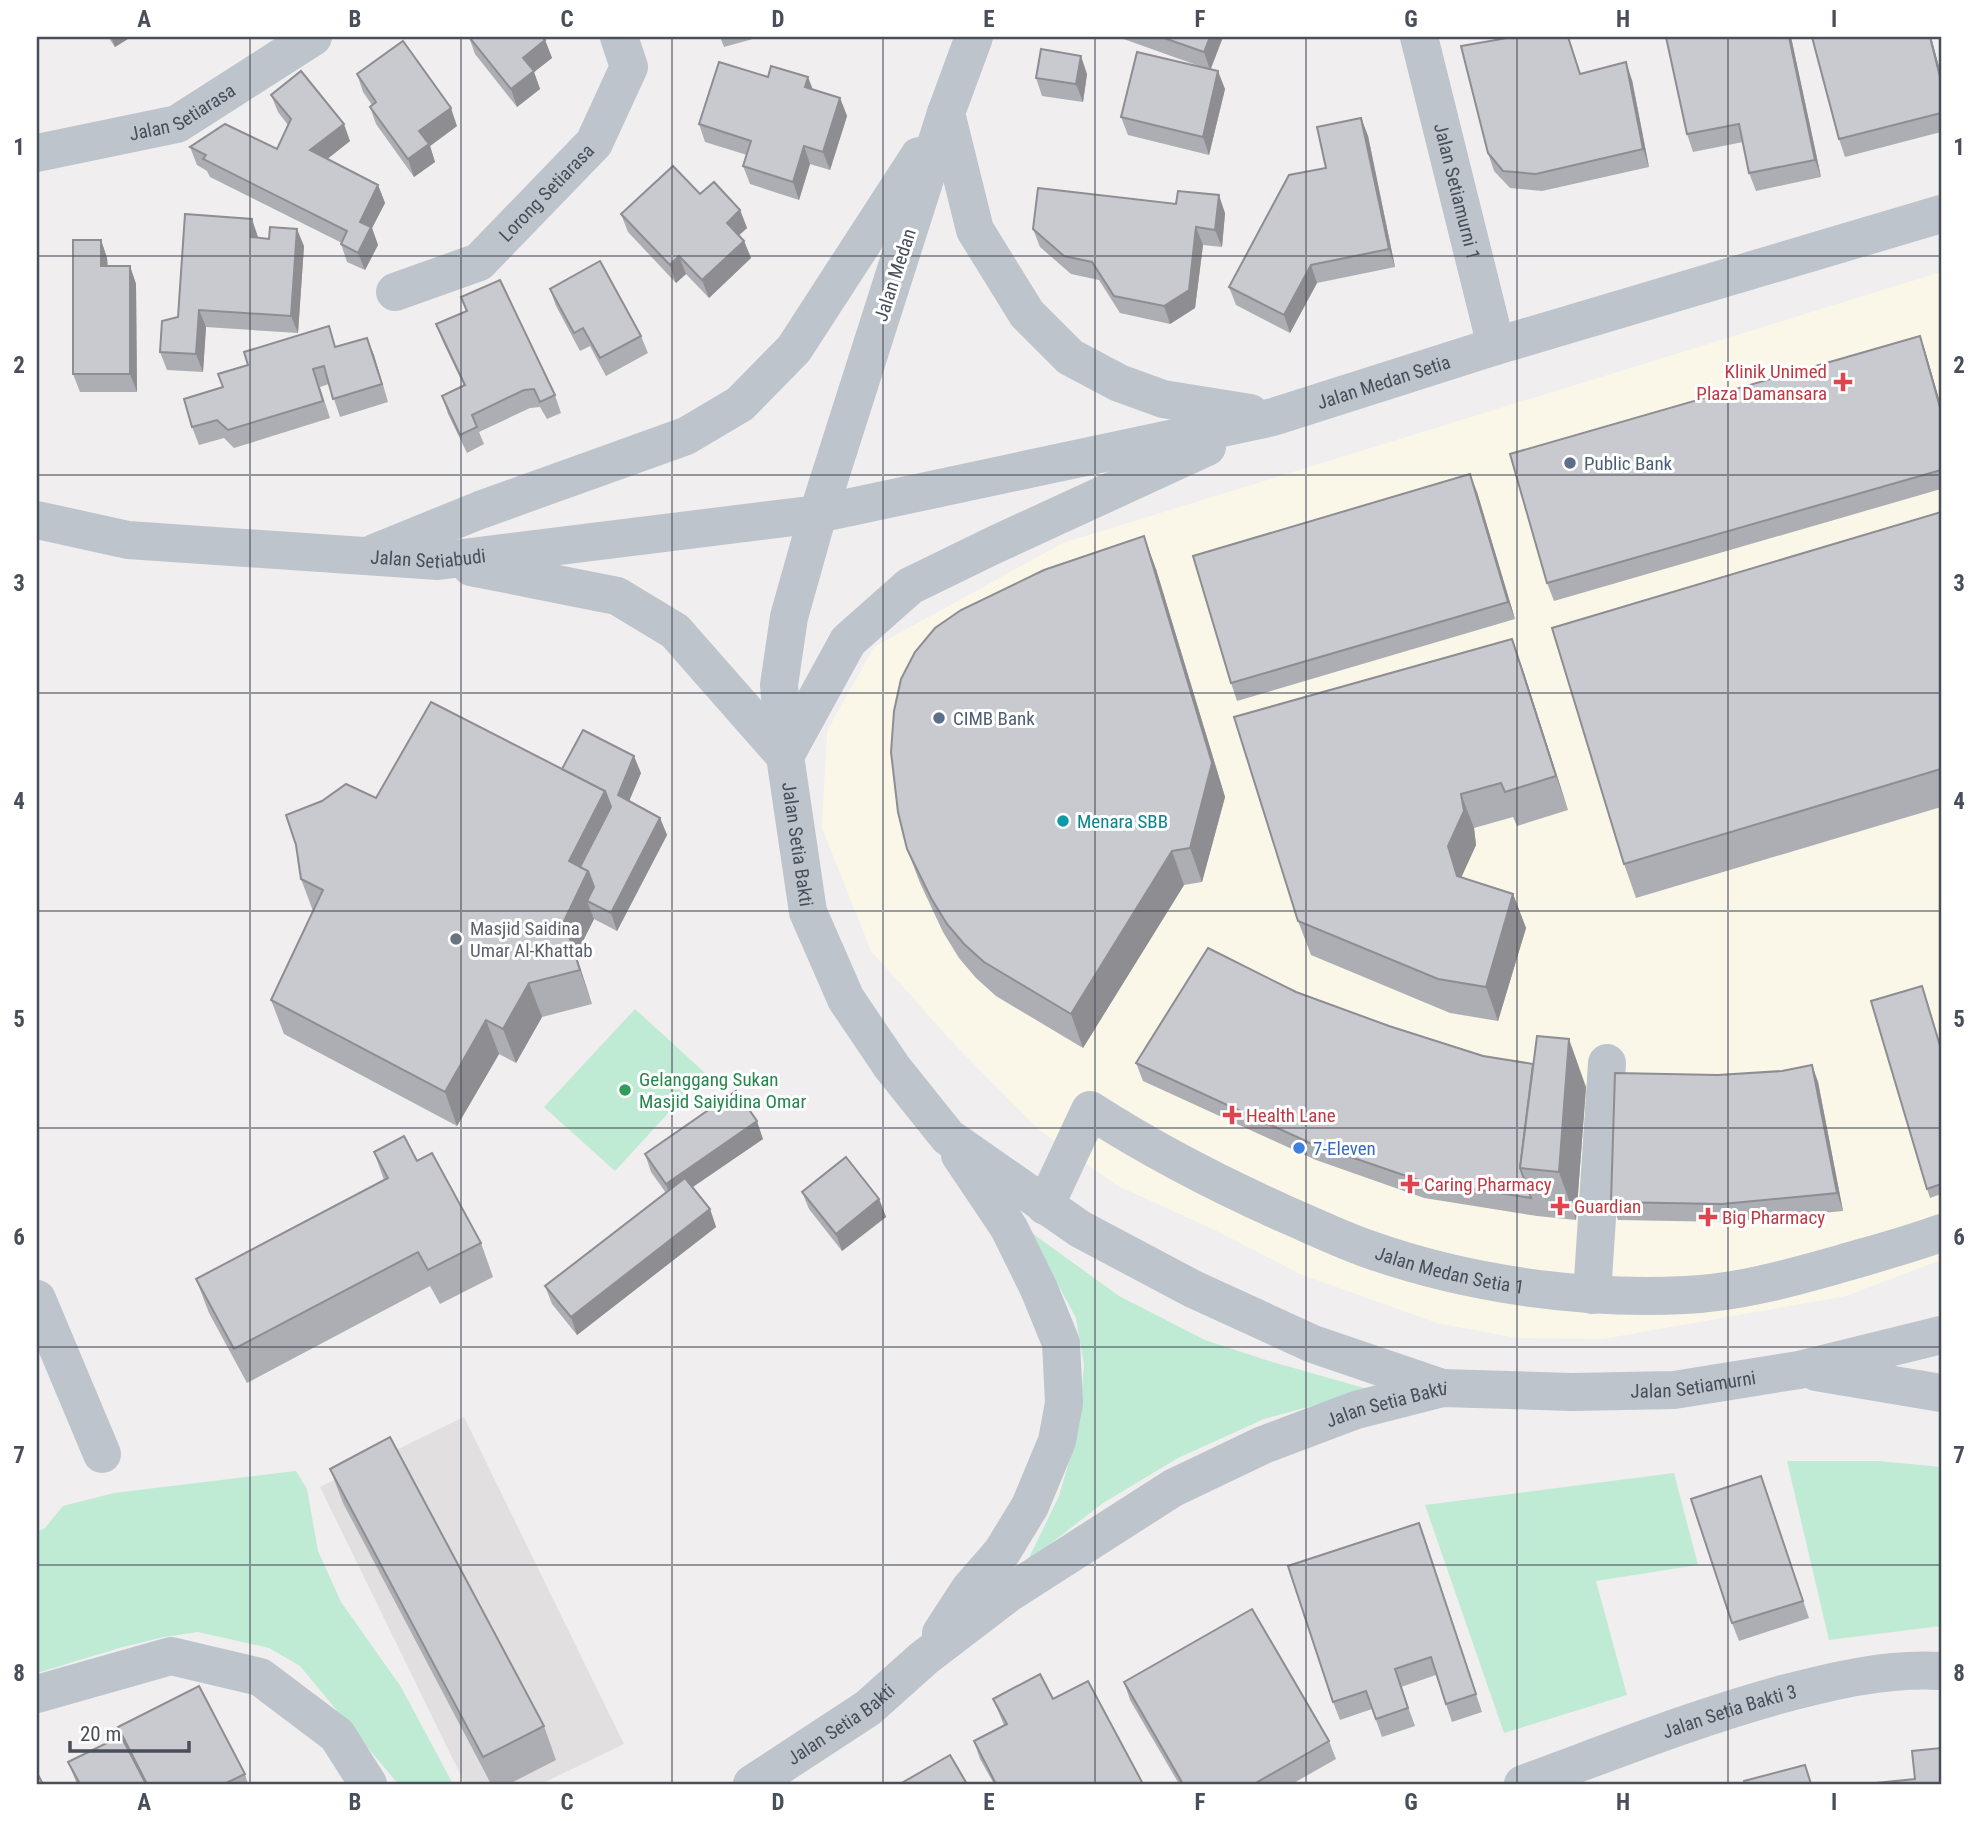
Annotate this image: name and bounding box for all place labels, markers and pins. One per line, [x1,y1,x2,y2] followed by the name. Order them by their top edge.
[1696,360,1827,405] place label: Klinik Unimed Plaza Damansara
[1833,372,1853,392] marker: Klinik Unimed Plaza Damansara
[1584,452,1673,475] place label: Public Bank
[1562,455,1578,471] marker: Public Bank
[953,707,1035,730] place label: CIMB Bank
[931,710,947,726] marker: CIMB Bank
[1077,810,1168,833] place label: Menara SBB
[1055,813,1071,829] marker: Menara SBB
[470,917,593,962] place label: Masjid Saidina Umar Al-Khattab
[448,931,464,947] marker: Masjid Saidina Umar Al-Khattab
[639,1068,806,1113] place label: Gelanggang Sukan Masjid Saiyidina Omar
[617,1082,633,1098] marker: Gelanggang Sukan Masjid Saiyidina Omar
[1246,1104,1336,1127] place label: Health Lane
[1224,1107,1240,1123] marker: Health Lane
[1313,1137,1376,1160] place label: 7-Eleven
[1291,1140,1307,1156] marker: 7-Eleven
[1424,1173,1552,1196] place label: Caring Pharmacy
[1402,1176,1418,1192] marker: Caring Pharmacy
[1574,1195,1641,1218] place label: Guardian
[1552,1198,1568,1214] marker: Guardian
[1722,1206,1825,1229] place label: Big Pharmacy
[1700,1209,1716,1225] marker: Big Pharmacy

